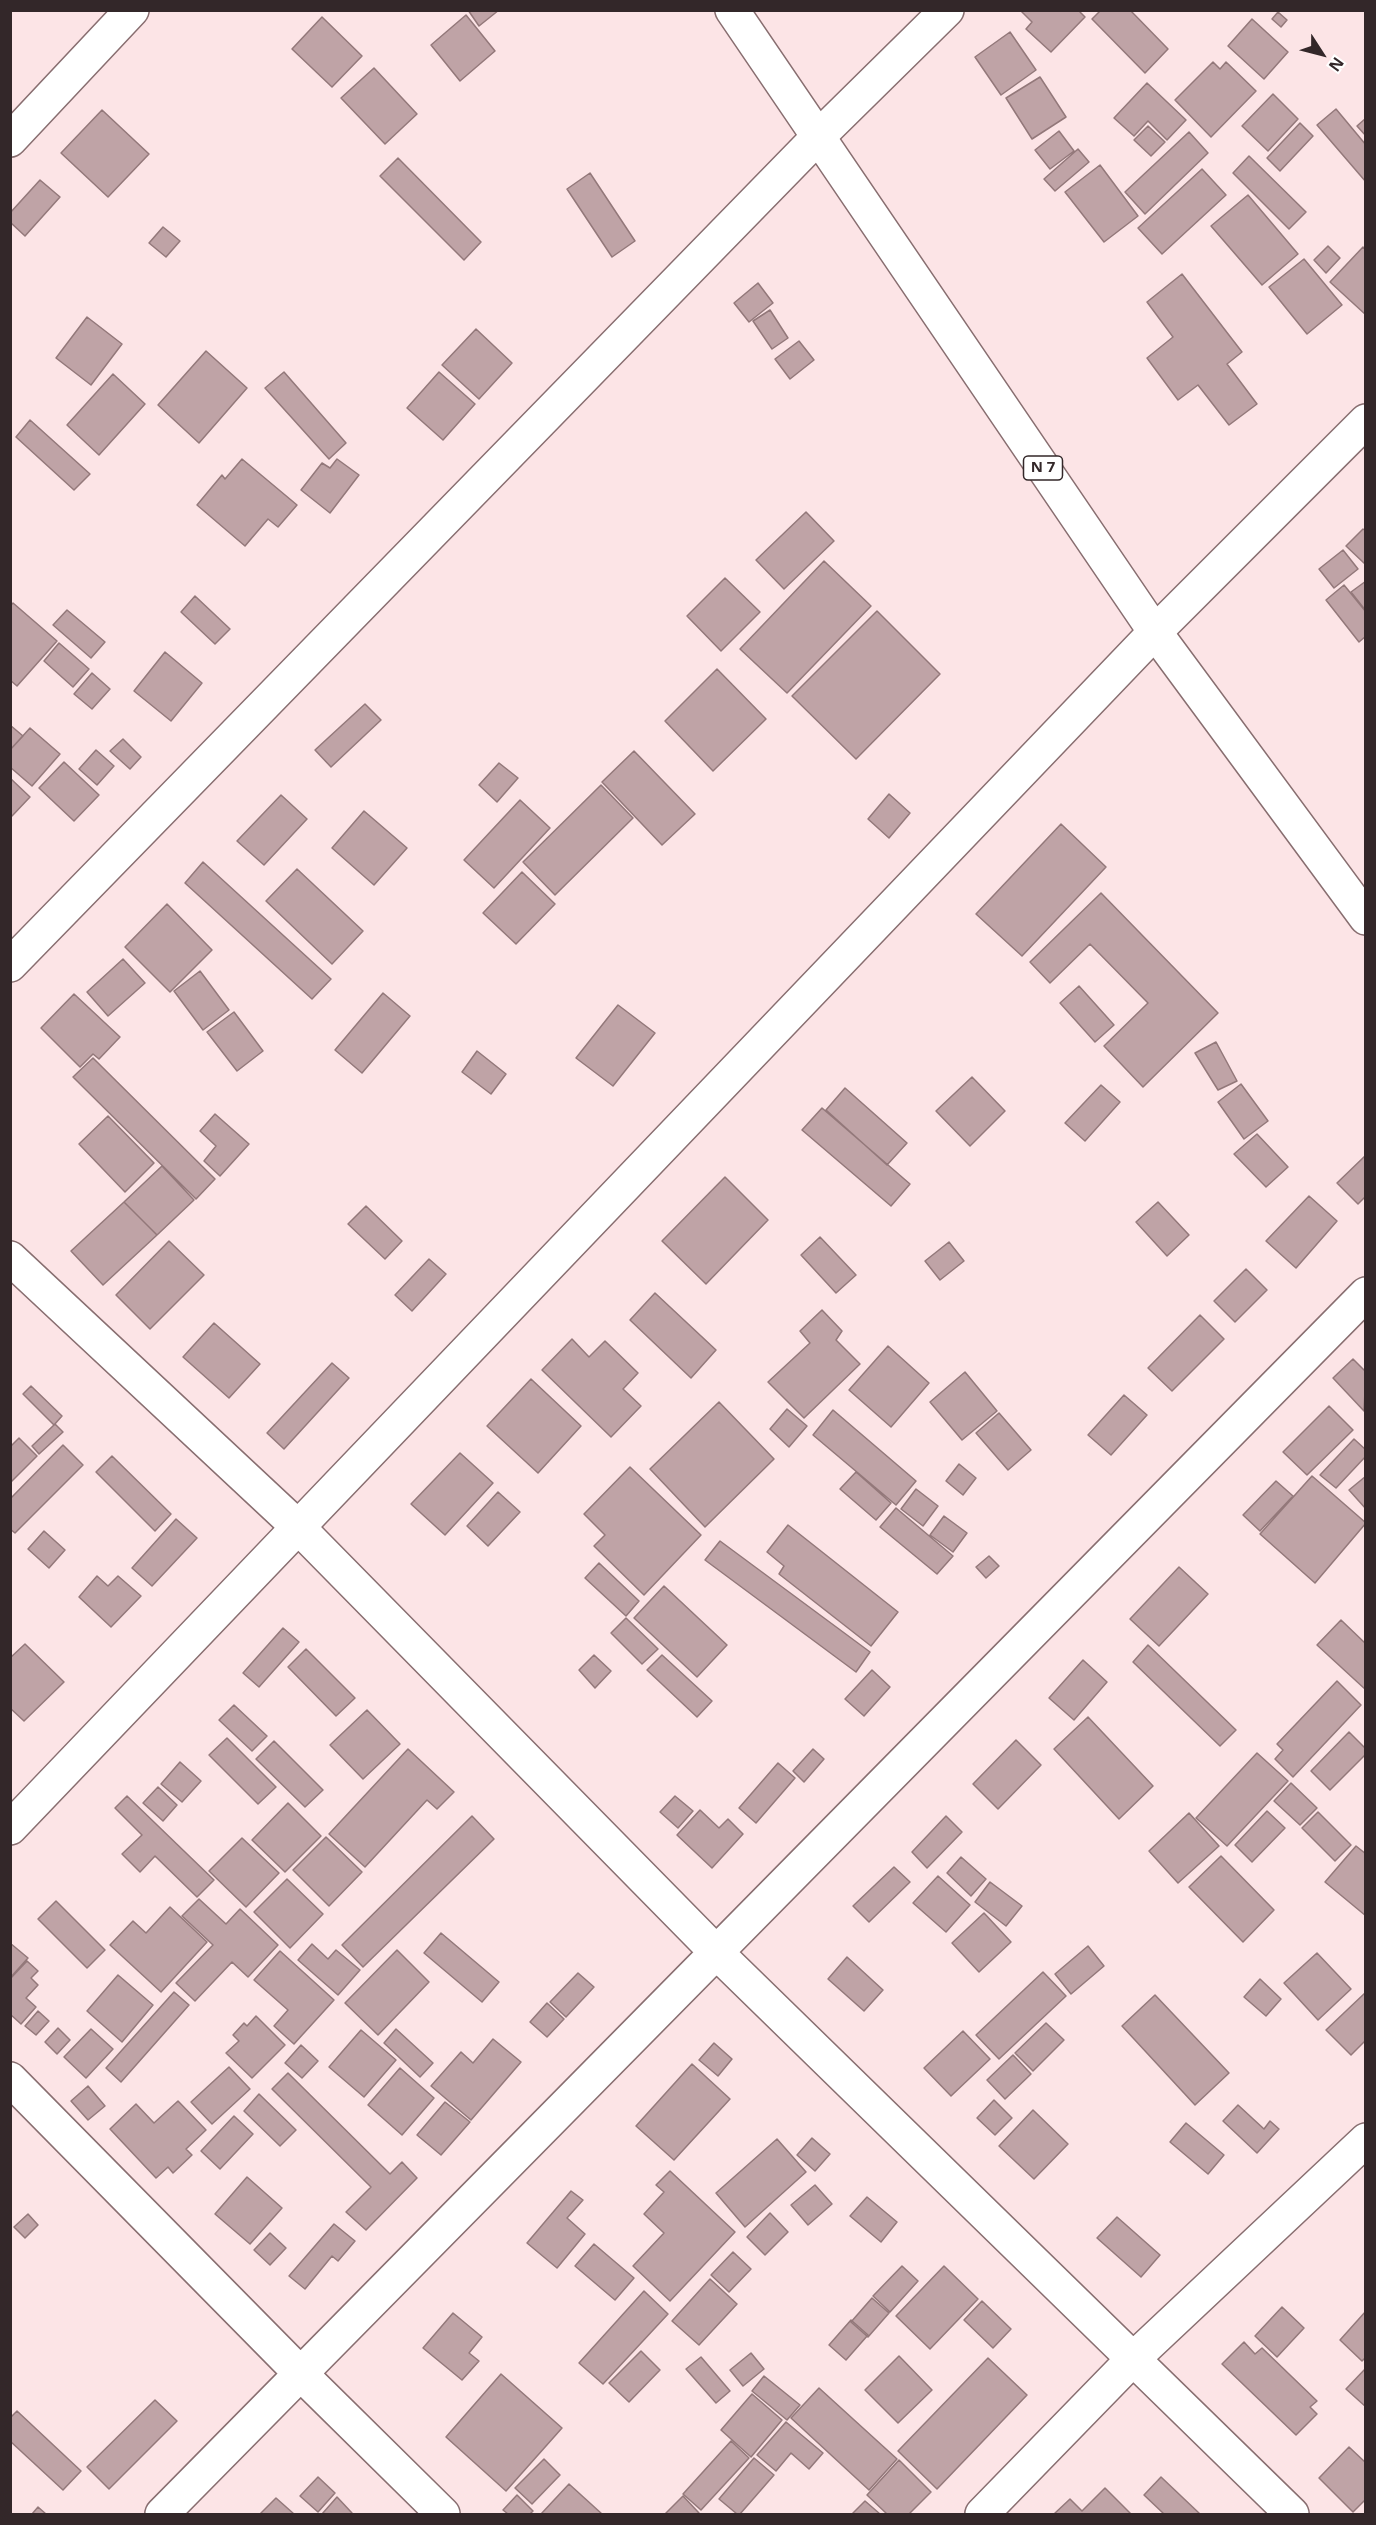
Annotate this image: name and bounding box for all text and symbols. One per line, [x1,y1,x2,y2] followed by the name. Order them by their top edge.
[1292,24,1352,84] north arrow
[1324,53,1349,76] text: N
[1024,456,1062,480] road number: N 7

